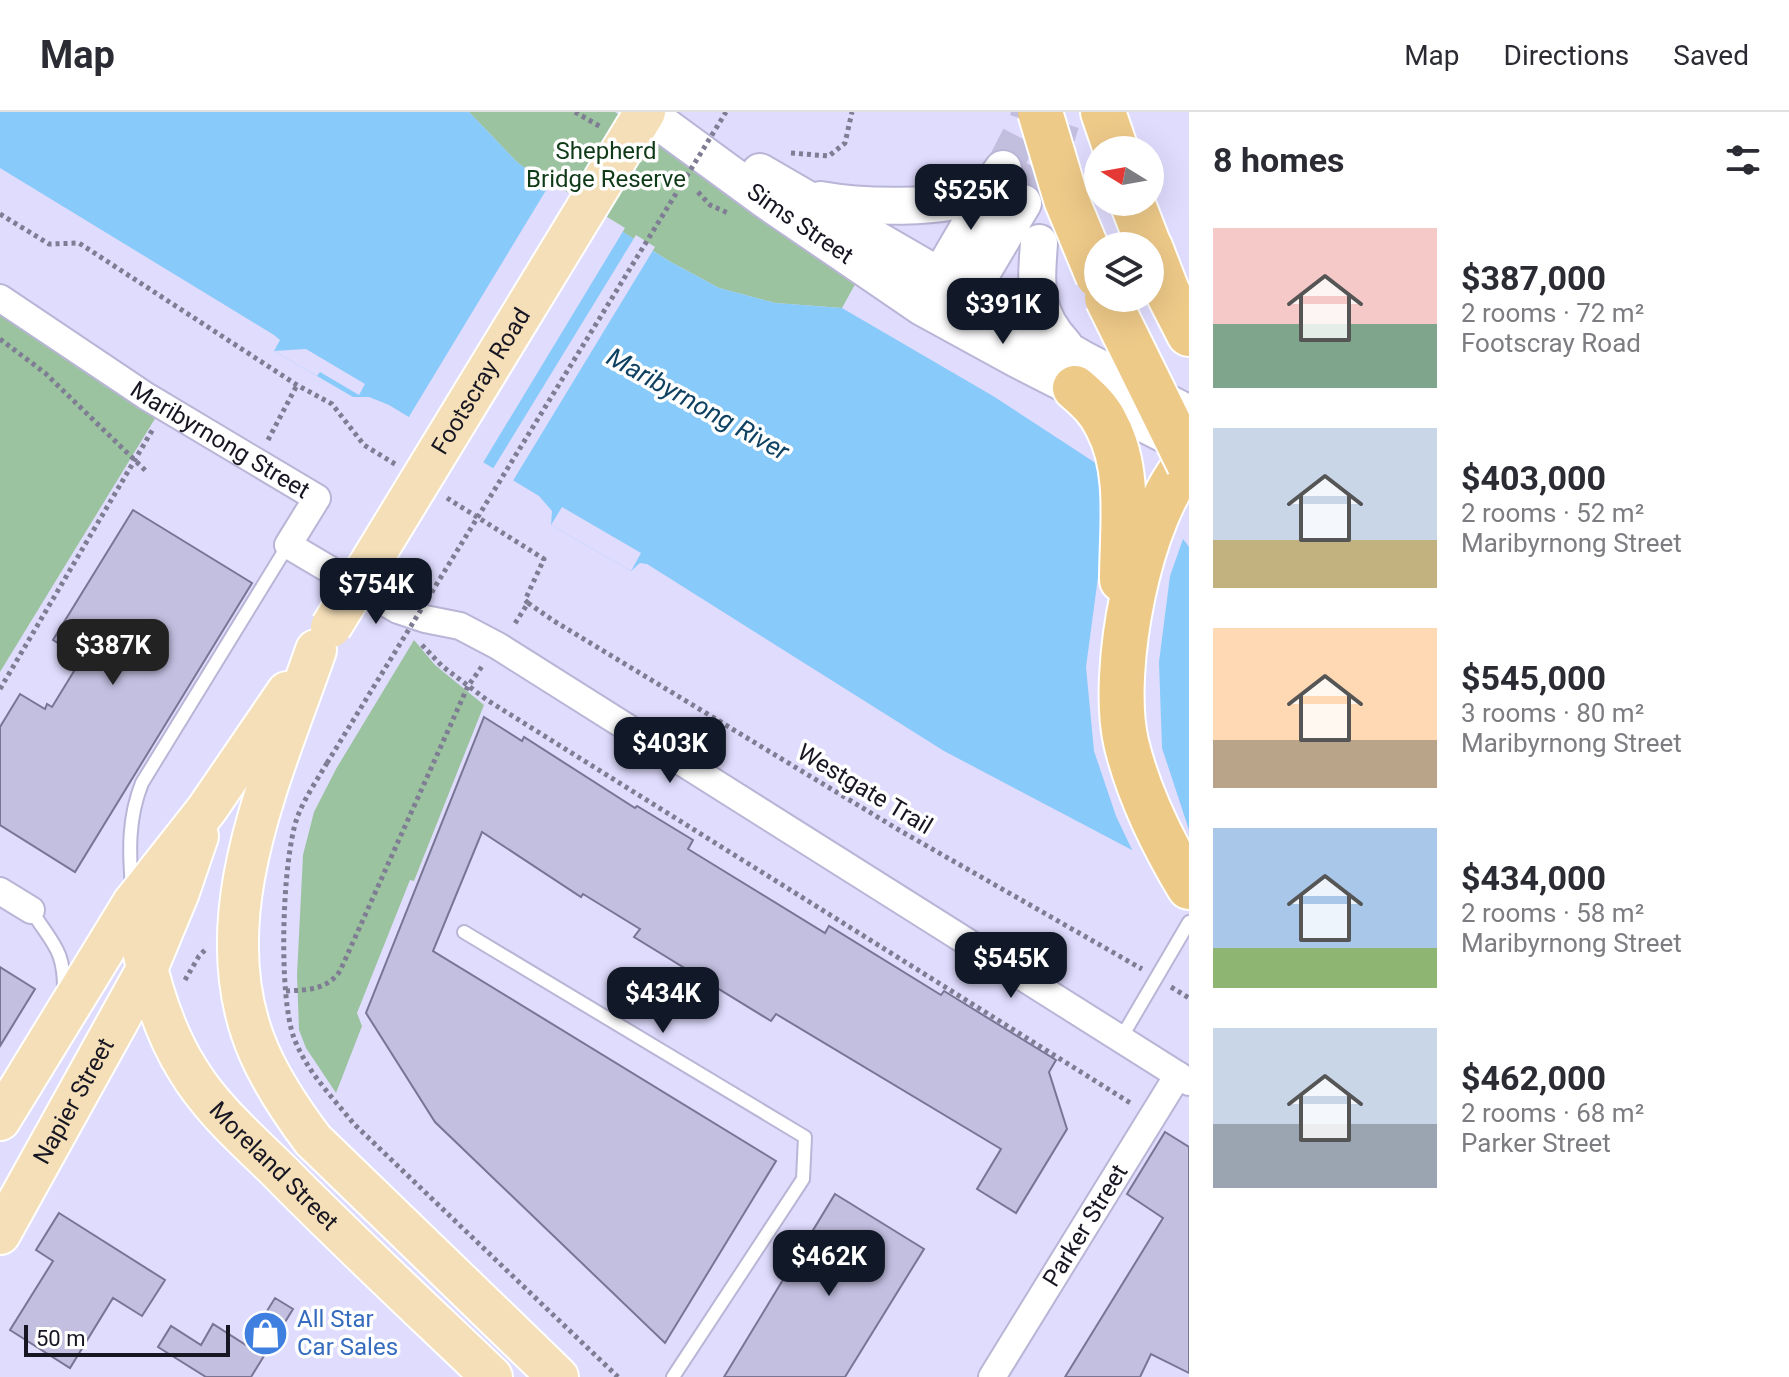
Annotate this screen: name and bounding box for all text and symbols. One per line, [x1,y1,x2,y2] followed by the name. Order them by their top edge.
[40,33,115,77] text: Map
[1404,39,1460,72] text: Map
[1504,39,1629,72] text: Directions
[1673,39,1749,72] text: Saved
[1084,136,1164,216] north arrow
[1084,136,1164,312] map controls
[526,137,686,193] park label: Shepherd Bridge Reserve
[1721,138,1765,182] icon: filters
[1213,140,1344,180] text: 8 homes
[915,164,1027,232] pin: $525K
[933,175,1009,205] text: $525K
[742,177,859,270] street label: Sims Street
[1084,232,1164,312] button: layers
[1461,258,1606,298] text: $387,000
[1277,260,1373,356] icon: home
[947,278,1059,346] pin: $391K
[965,289,1041,319] text: $391K
[1461,298,1644,328] text: 2 rooms · 72 m²
[426,303,536,459] street label: Footscray Road
[1461,328,1641,358] text: Footscray Road
[602,342,795,467] water label: Maribyrnong River
[125,376,315,504] street label: Maribyrnong Street
[1461,458,1606,498] text: $403,000
[1277,460,1373,556] icon: home
[1461,498,1644,528] text: 2 rooms · 52 m²
[1461,528,1682,558] text: Maribyrnong Street
[320,558,432,626] pin: $754K
[338,569,414,599] text: $754K
[57,619,169,687] pin: $387K
[75,630,151,660] text: $387K
[1461,658,1606,698] text: $545,000
[1277,660,1373,756] icon: home
[1461,698,1644,728] text: 3 rooms · 80 m²
[614,717,726,785] pin: $403K
[632,728,708,758] text: $403K
[1461,728,1682,758] text: Maribyrnong Street
[793,738,937,840] street label: Westgate Trail
[1461,858,1606,898] text: $434,000
[1277,860,1373,956] icon: home
[1461,898,1644,928] text: 2 rooms · 58 m²
[1461,928,1682,958] text: Maribyrnong Street
[955,932,1067,1000] pin: $545K
[973,943,1049,973] text: $545K
[607,967,719,1035] pin: $434K
[625,978,701,1008] text: $434K
[28,1033,120,1169] street label: Napier Street
[1461,1058,1606,1098] text: $462,000
[1277,1060,1373,1156] icon: home
[204,1096,344,1236] street label: Moreland Street
[1461,1098,1644,1128] text: 2 rooms · 68 m²
[1461,1128,1611,1158] text: Parker Street
[1037,1159,1134,1292] street label: Parker Street
[773,1230,885,1298] pin: $462K
[791,1241,867,1271] text: $462K
[297,1305,398,1361] place label: All Star Car Sales
[242,1309,290,1357] shop icon: All Star Car Sales
[24,1321,230,1357] scale bar
[36,1326,85,1351] text: 50 m

